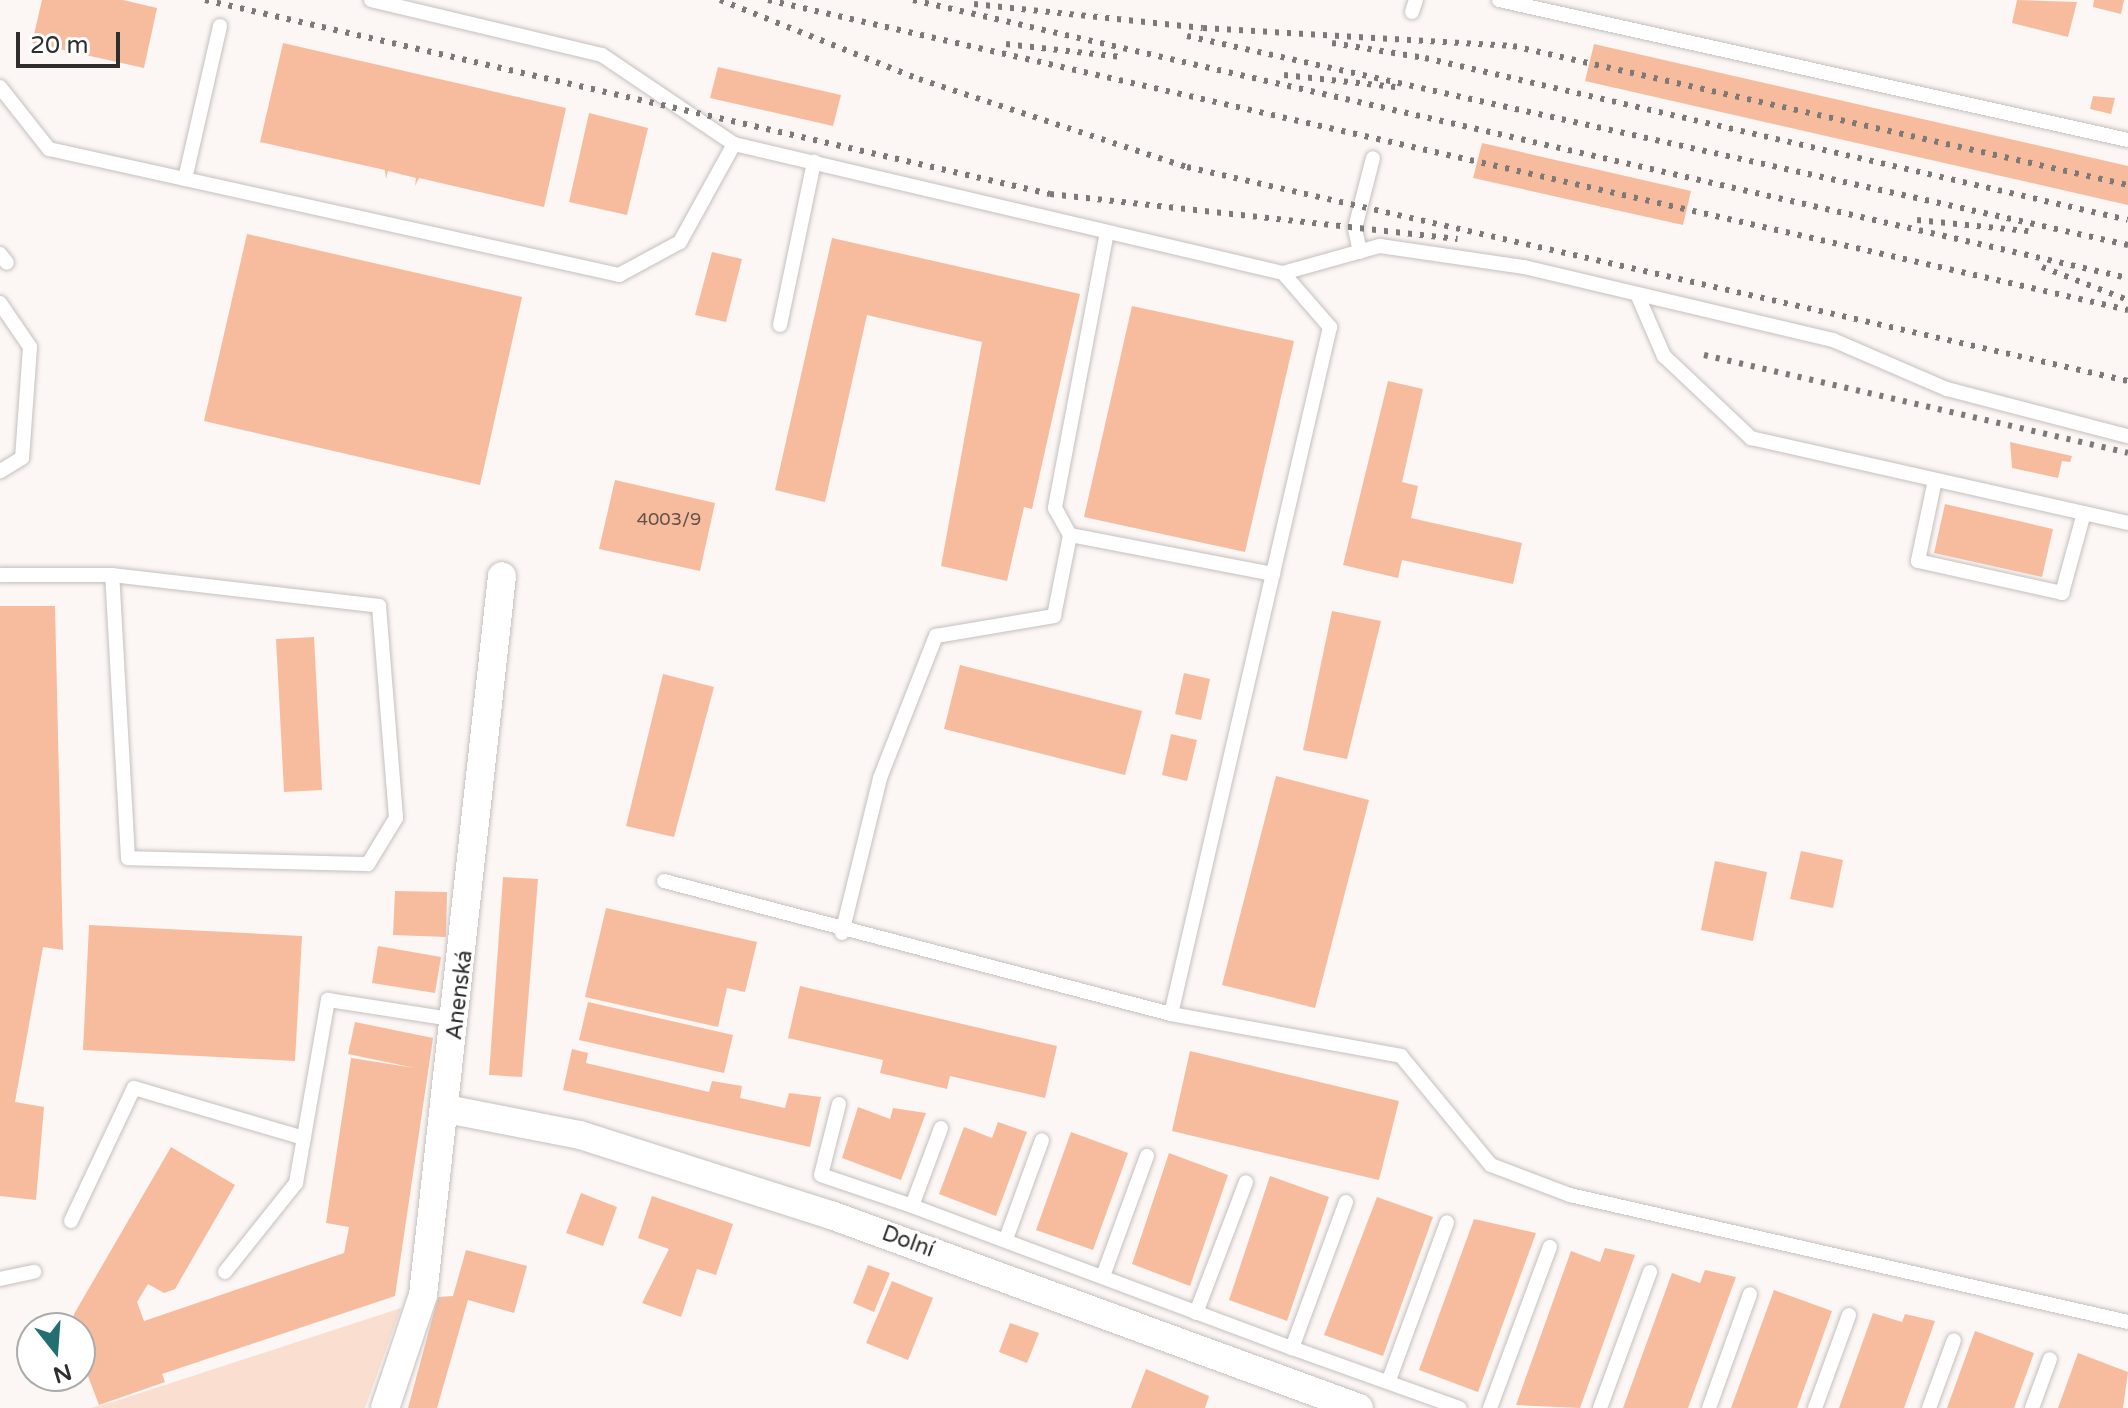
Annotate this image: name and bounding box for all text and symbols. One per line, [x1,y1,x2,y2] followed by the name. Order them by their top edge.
[20,16,124,66] scale bar
[30,31,88,60] text: 20 m
[637,508,701,530] house number: 4003/9
[441,949,479,1041] street label: Anenská
[878,1220,938,1264] street label: Dolní
[16,1312,96,1392] north arrow
[50,1358,75,1388] text: N

